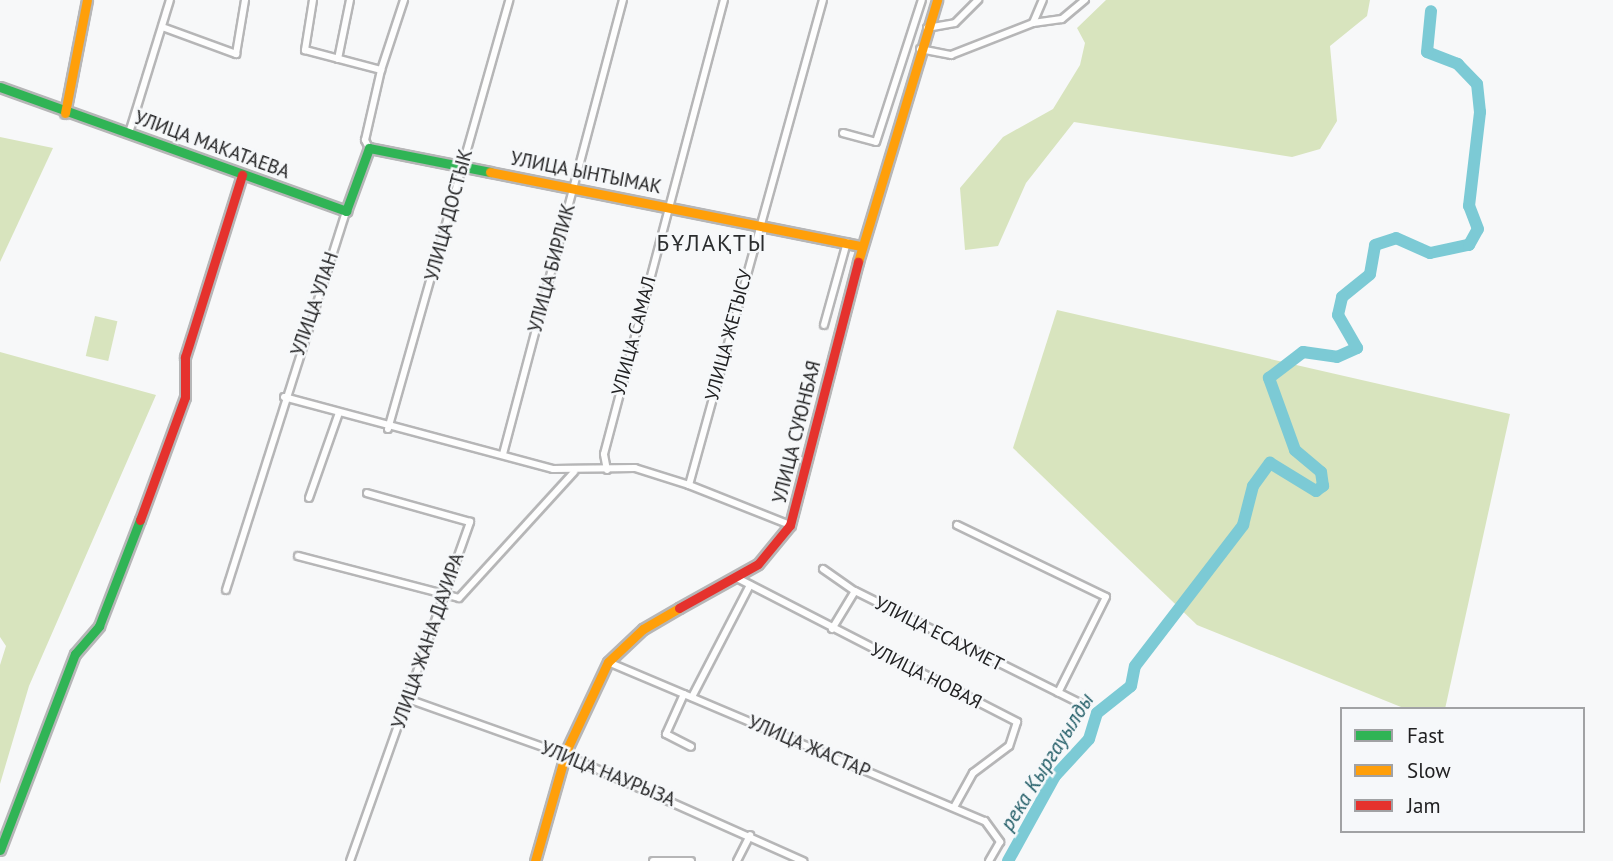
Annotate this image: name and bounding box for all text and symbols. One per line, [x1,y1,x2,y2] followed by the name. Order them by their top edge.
[131,106,293,184] street label: УЛИЦА МАКАТАЕВА
[420,146,478,284] street label: УЛИЦА ДОСТЫК
[508,147,664,199] street label: УЛИЦА ЫНТЫМАК
[524,201,580,335] street label: УЛИЦА БИРЛИК
[657,229,767,257] district label: БҰЛАҚТЫ
[286,248,344,360] street label: УЛИЦА УЛАН
[700,267,758,403] street label: УЛИЦА ЖЕТЫСУ
[607,274,661,398] street label: УЛИЦА САМАЛ
[768,358,826,506] street label: УЛИЦА СУЮНБАЯ
[387,549,469,733] street label: УЛИЦА ЖАНА ДАУИРА
[870,591,1008,677] street label: УЛИЦА ЕСАХМЕТ
[866,638,986,714] street label: УЛИЦА НОВАЯ
[995,689,1099,835] water label: река Кыргауылды
[1340,707,1585,833] legend
[744,711,874,783] street label: УЛИЦА ЖАСТАР
[1407,722,1444,749] text: Fast
[537,736,679,812] street label: УЛИЦА НАУРЫЗА
[1407,757,1451,784] text: Slow
[1407,792,1441,819] text: Jam

